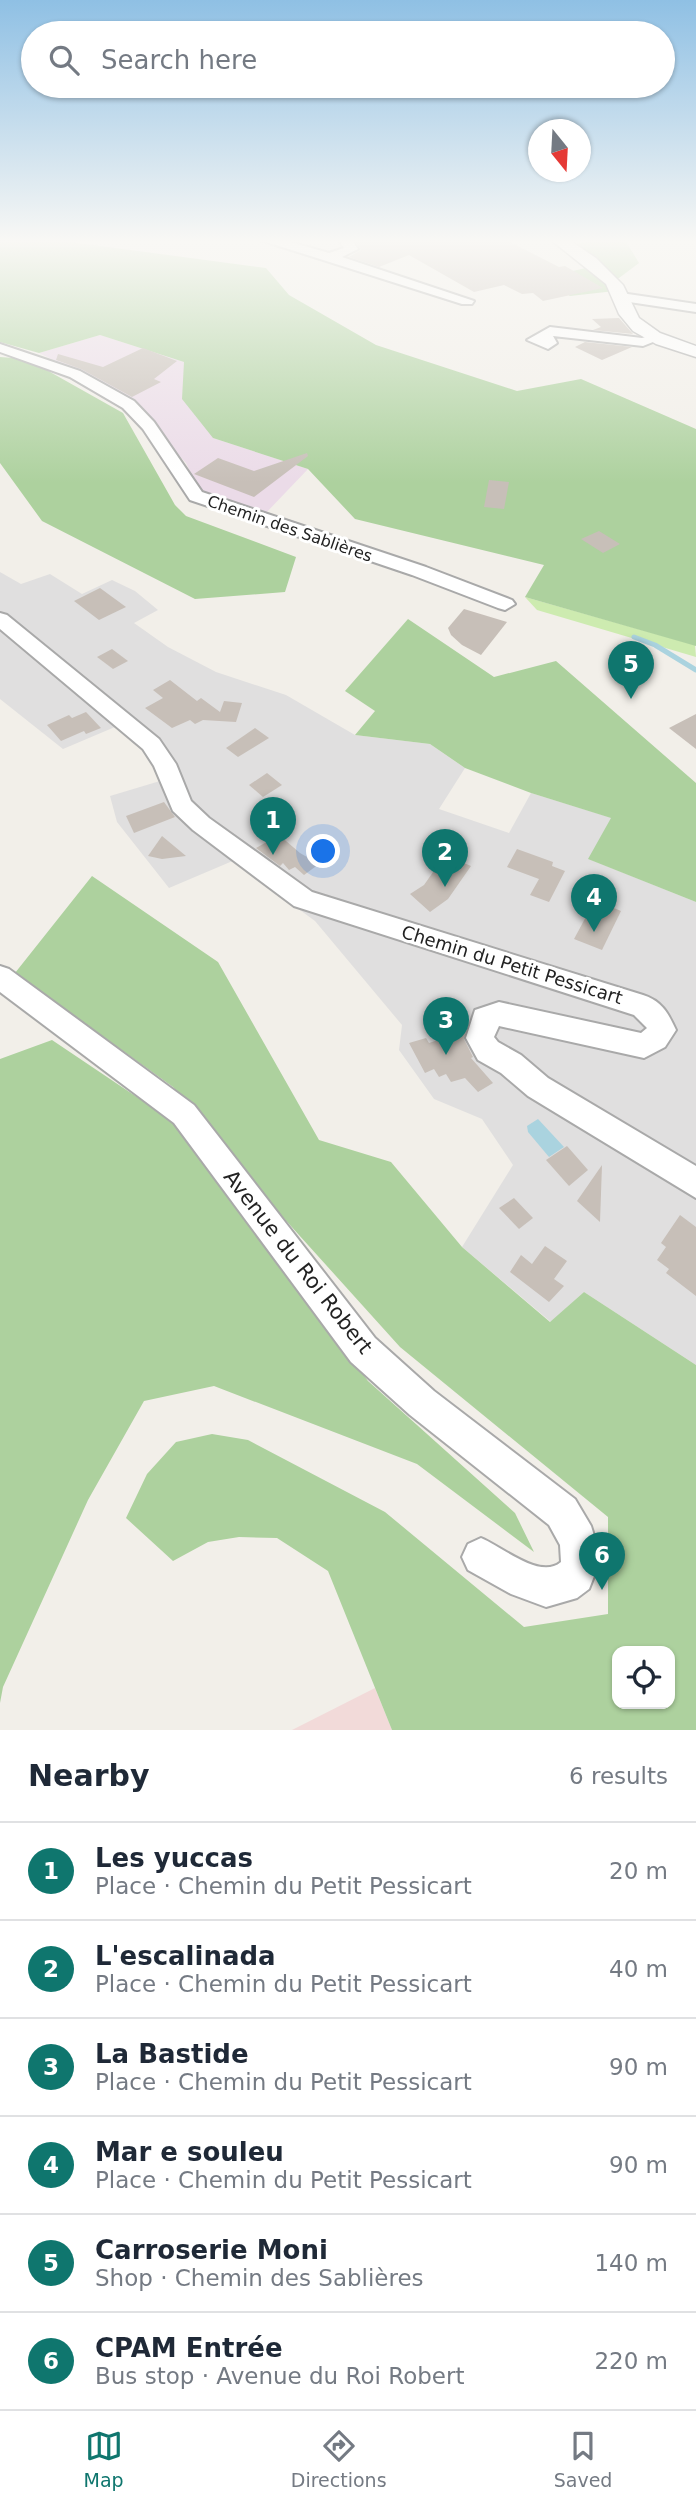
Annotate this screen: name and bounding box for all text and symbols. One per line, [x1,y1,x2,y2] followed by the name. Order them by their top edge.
[21,21,675,98] search box
[45,41,83,79] icon: search
[101,45,257,75] text: Search here
[528,119,591,182] north arrow
[205,491,375,566] street label: Chemin des Sablières
[608,641,654,699] pin: 5
[250,797,296,855] pin: 1
[422,829,468,887] pin: 2
[306,834,340,868] your location
[571,874,617,932] pin: 4
[399,921,625,1008] street label: Chemin du Petit Pessicart
[423,997,469,1055] pin: 3
[219,1165,377,1359] street label: Avenue du Roi Robert
[579,1532,625,1590] pin: 6
[612,1646,675,1709] map controls
[612,1646,675,1709] button: locate
[28,1758,150,1793] text: Nearby
[569,1763,668,1789] text: 6 results
[95,1843,253,1873] text: Les yuccas
[43,1858,59,1884] text: 1
[609,1858,668,1884] text: 20 m
[95,1873,472,1899] text: Place · Chemin du Petit Pessicart
[95,1941,276,1971] text: L'escalinada
[43,1956,59,1982] text: 2
[609,1956,668,1982] text: 40 m
[95,1971,472,1997] text: Place · Chemin du Petit Pessicart
[95,2039,249,2069] text: La Bastide
[43,2054,59,2080] text: 3
[609,2054,668,2080] text: 90 m
[95,2069,472,2095] text: Place · Chemin du Petit Pessicart
[95,2137,284,2167] text: Mar e souleu
[43,2152,59,2178] text: 4
[609,2152,668,2178] text: 90 m
[95,2167,472,2193] text: Place · Chemin du Petit Pessicart
[95,2235,328,2265] text: Carroserie Moni
[43,2250,59,2276] text: 5
[594,2250,668,2276] text: 140 m
[95,2265,424,2291] text: Shop · Chemin des Sablières
[95,2333,283,2363] text: CPAM Entrée
[43,2348,59,2374] text: 6
[594,2348,668,2374] text: 220 m
[95,2363,464,2389] text: Bus stop · Avenue du Roi Robert
[84,2427,124,2491] tab: Map
[291,2427,387,2491] tab: Directions
[554,2427,612,2491] tab: Saved

